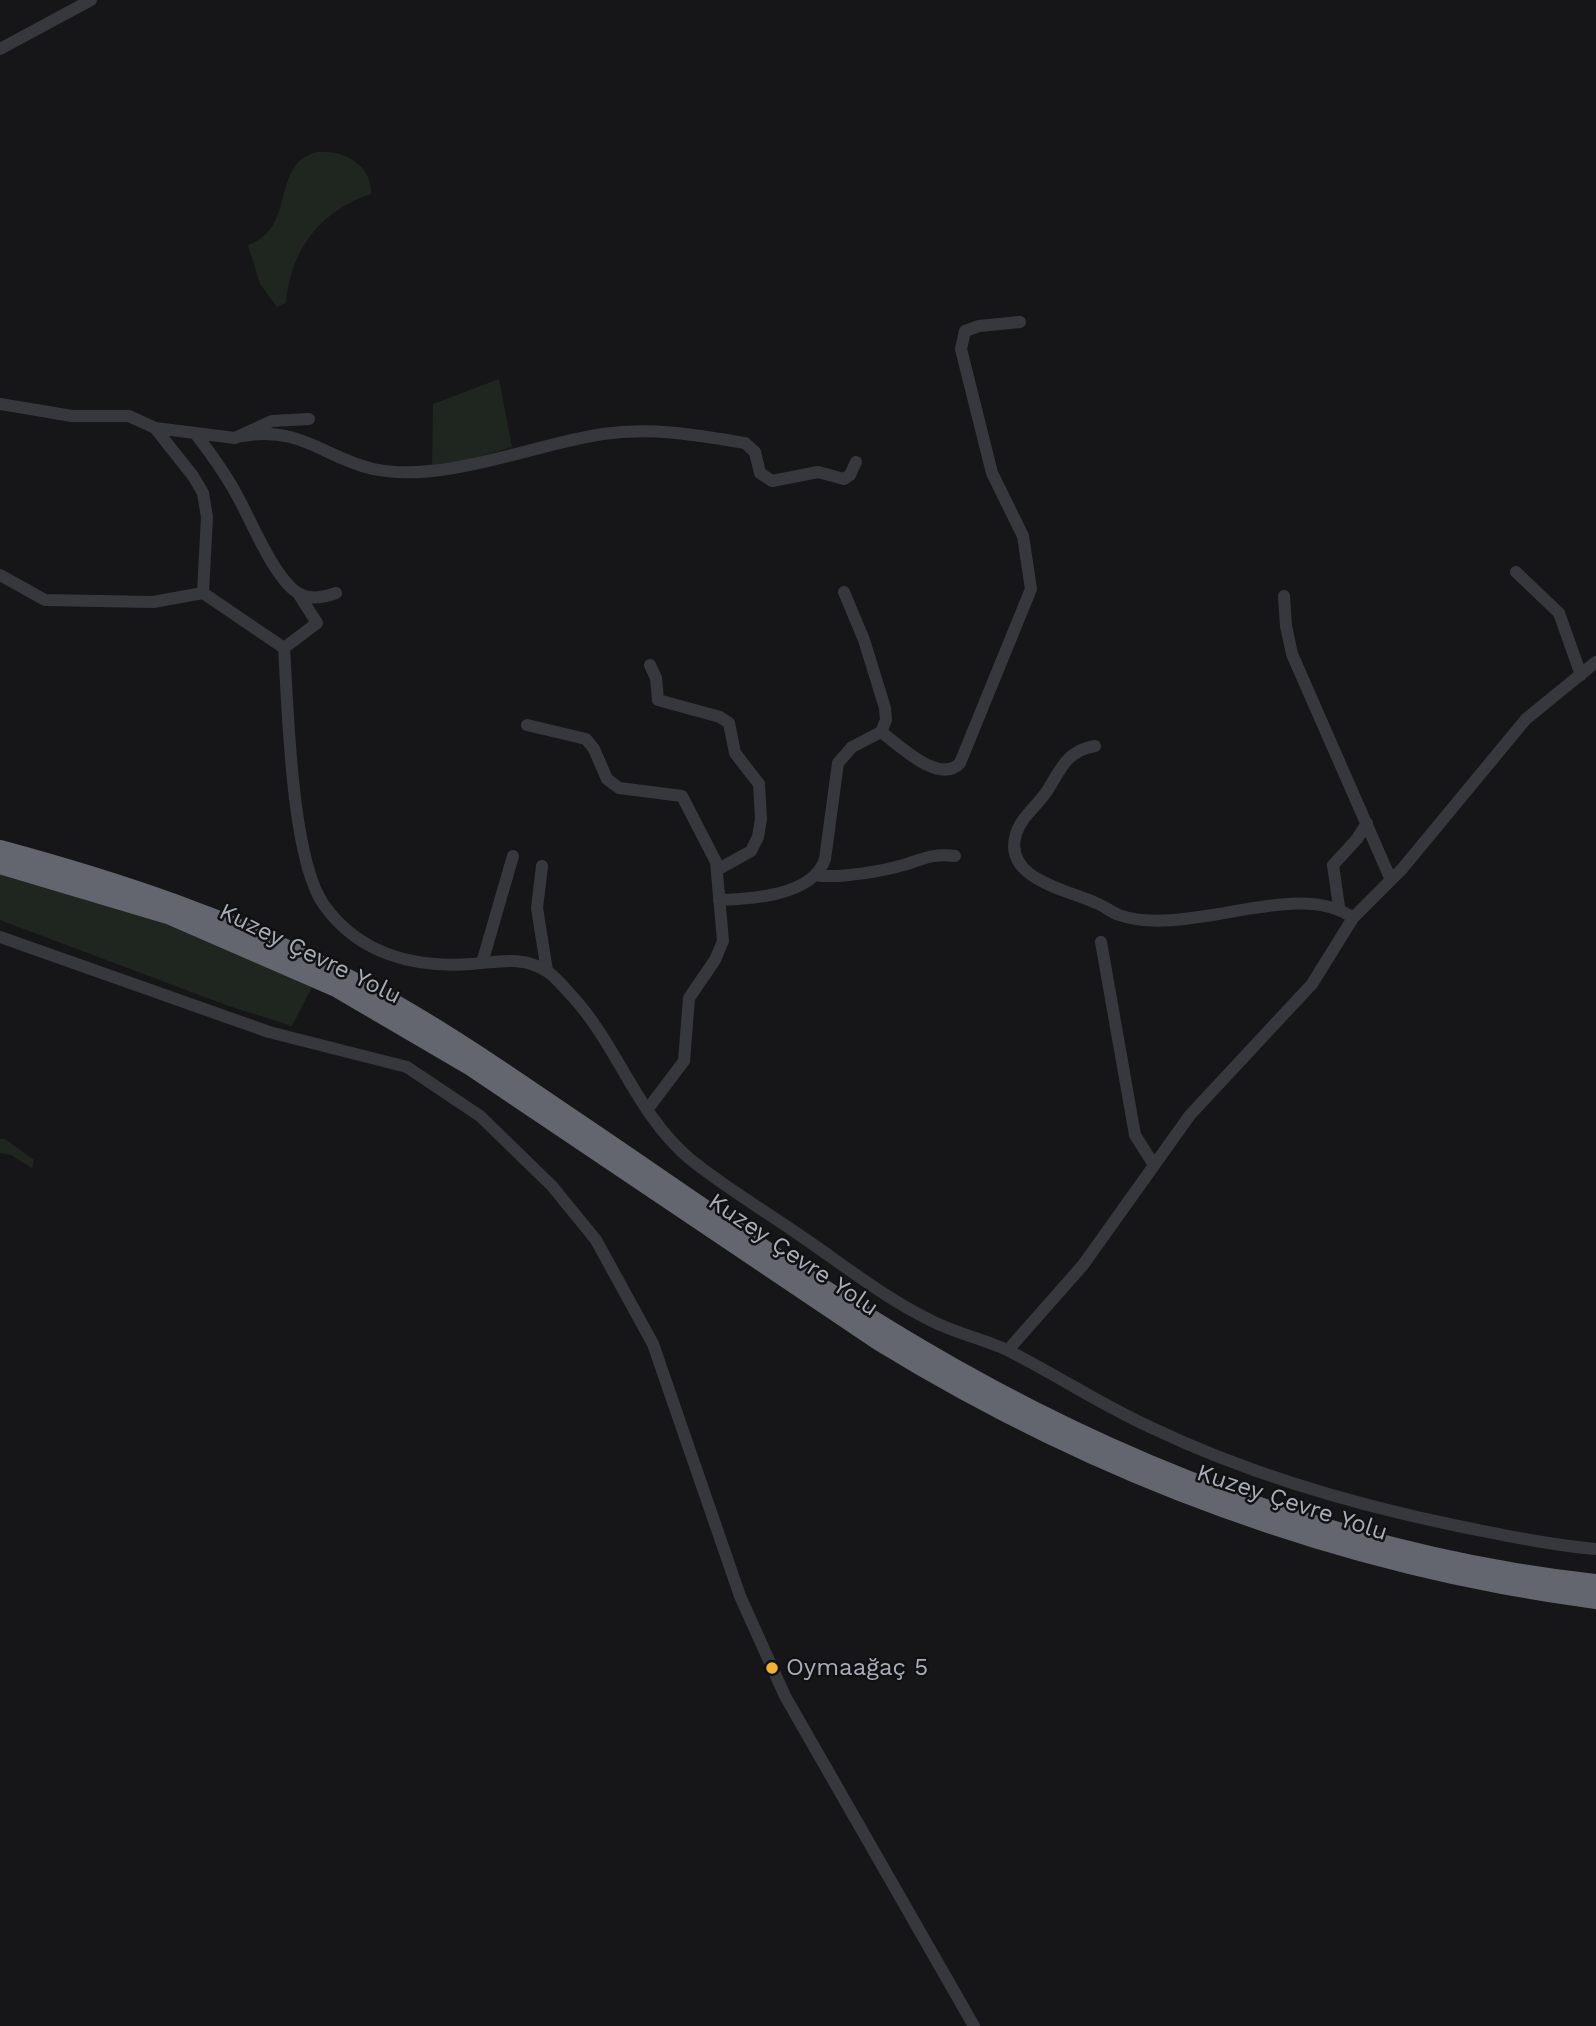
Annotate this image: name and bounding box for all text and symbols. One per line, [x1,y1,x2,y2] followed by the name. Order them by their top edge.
[214,897,406,1011] street label: Kuzey Çevre Yolu
[703,1187,883,1323] street label: Kuzey Çevre Yolu
[1193,1459,1391,1547] street label: Kuzey Çevre Yolu
[786,1654,928,1682] place label: Oymaağaç 5
[764,1660,780,1676] marker: Oymaağaç 5

